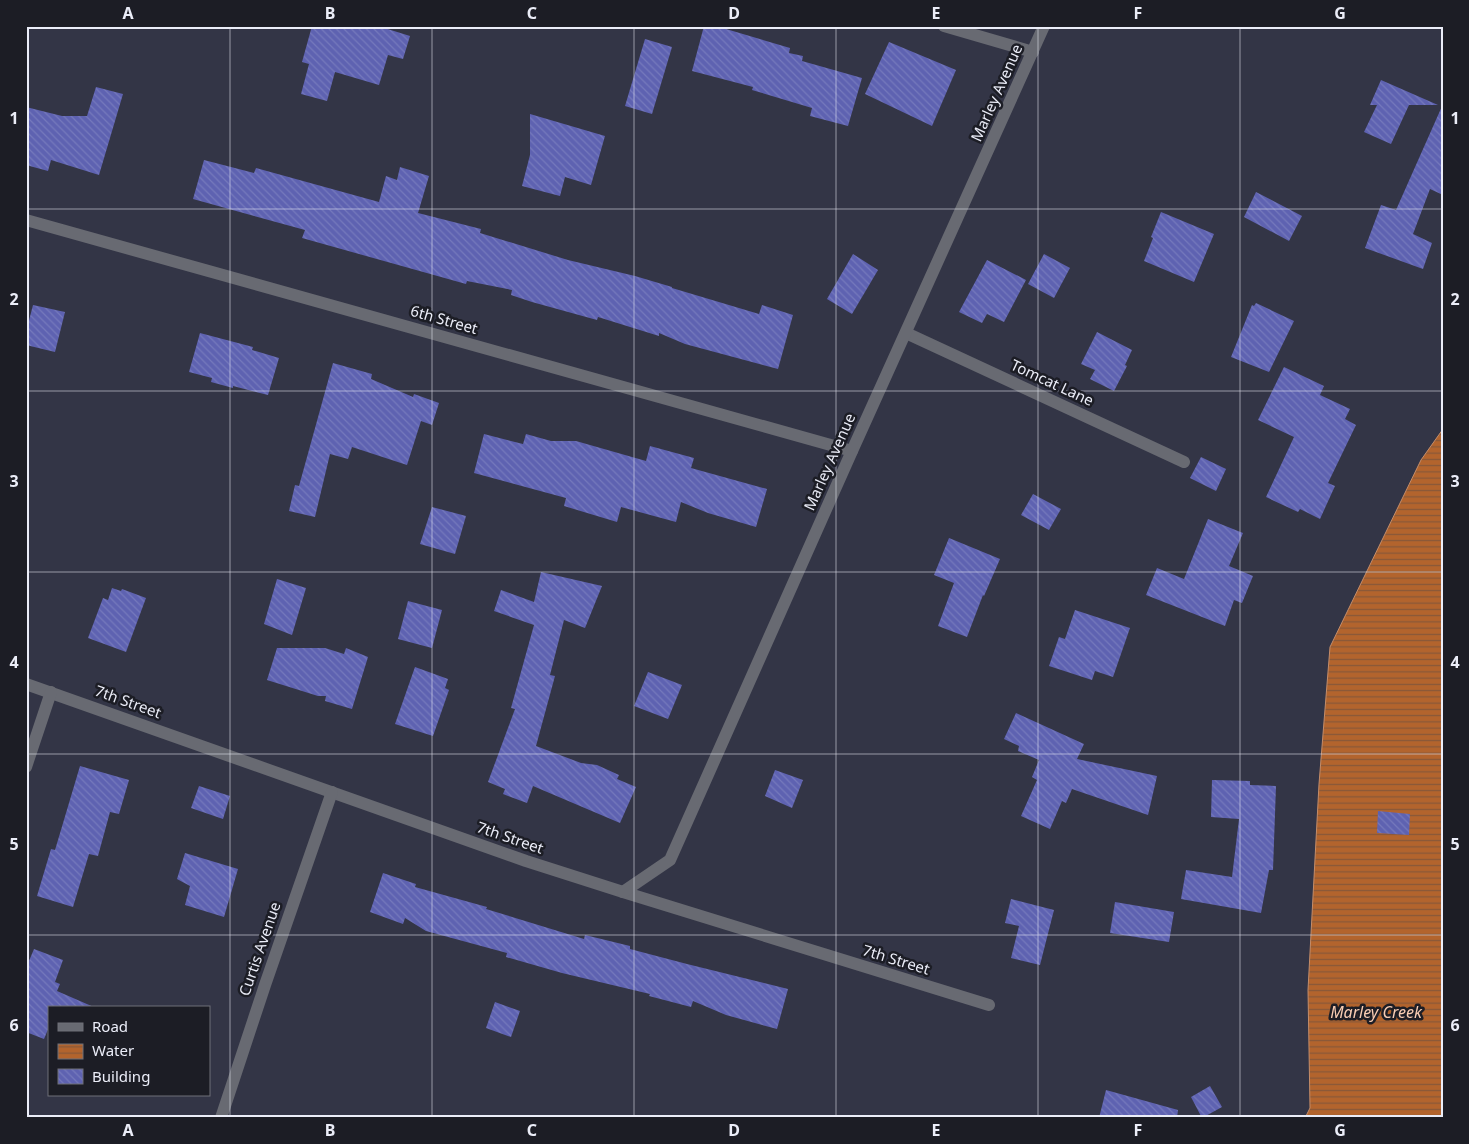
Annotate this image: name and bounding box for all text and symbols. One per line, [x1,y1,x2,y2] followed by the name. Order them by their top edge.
[122,2,134,24] text: A
[325,2,335,24] text: B
[527,2,537,24] text: C
[728,2,740,24] text: D
[932,2,941,24] text: E
[1134,2,1142,24] text: F
[1334,2,1346,24] text: G
[966,41,1026,144] street label: Marley Avenue
[9,107,19,129] text: 1
[1450,107,1460,129] text: 1
[9,288,19,310] text: 2
[1450,288,1460,310] text: 2
[408,300,481,338] street label: 6th Street
[1008,354,1097,410] street label: Tomcat Lane
[799,410,859,513] street label: Marley Avenue
[9,470,19,492] text: 3
[1450,470,1460,492] text: 3
[9,651,19,673] text: 4
[1450,651,1460,673] text: 4
[92,680,165,722] street label: 7th Street
[474,816,547,858] street label: 7th Street
[9,833,19,855] text: 5
[1450,833,1460,855] text: 5
[234,899,284,998] street label: Curtis Avenue
[860,939,933,979] street label: 7th Street
[1330,1001,1423,1023] water label: Marley Creek
[48,1006,210,1096] legend
[9,1014,19,1036] text: 6
[1450,1014,1460,1036] text: 6
[92,1016,128,1036] text: Road
[92,1040,134,1060] text: Water
[92,1066,150,1086] text: Building
[122,1119,134,1141] text: A
[325,1119,335,1141] text: B
[527,1119,537,1141] text: C
[728,1119,740,1141] text: D
[932,1119,941,1141] text: E
[1134,1119,1142,1141] text: F
[1334,1119,1346,1141] text: G

